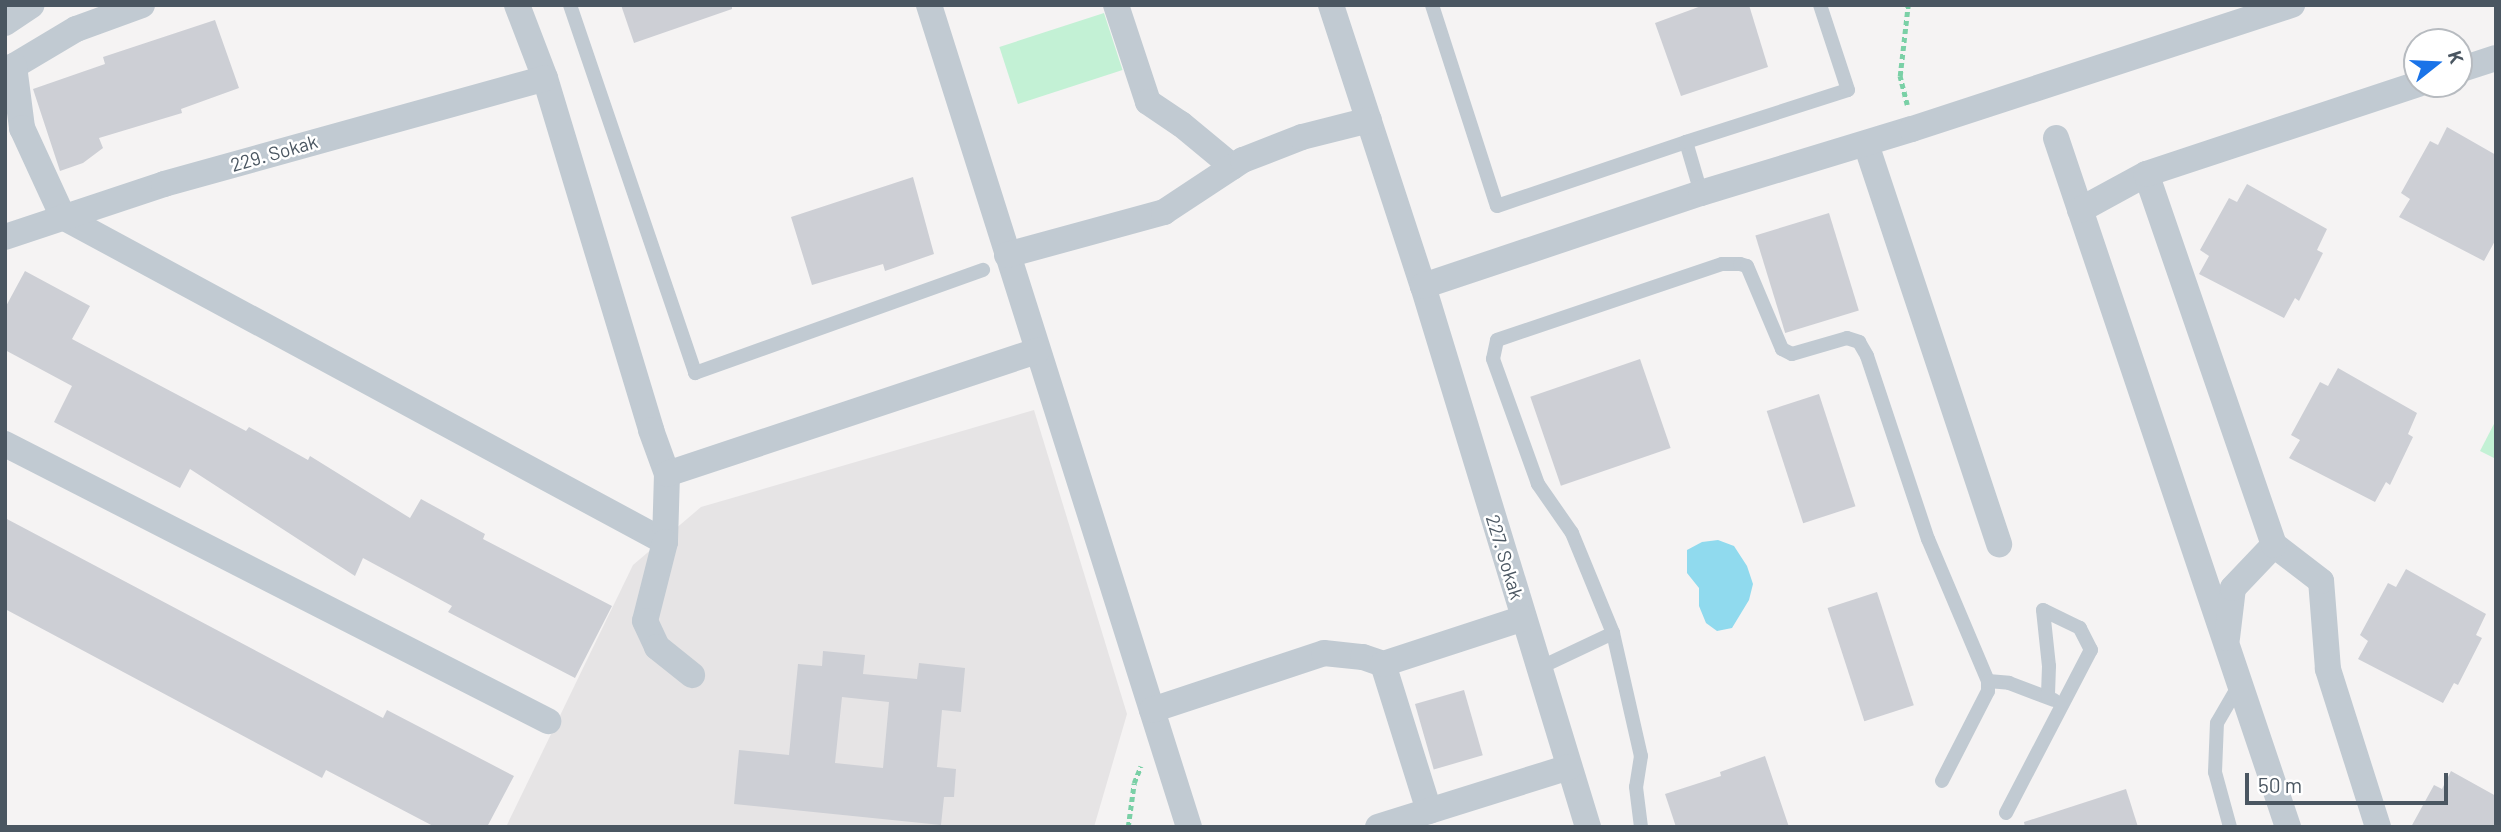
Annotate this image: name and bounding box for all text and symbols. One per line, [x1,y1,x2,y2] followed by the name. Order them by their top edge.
[2403,28,2473,98] north arrow
[2444,48,2469,66] text: K
[228,130,320,176] street label: 229. Sokak
[1481,512,1529,602] street label: 227. Sokak
[2249,758,2452,802] scale bar
[2258,772,2302,797] text: 50 m

